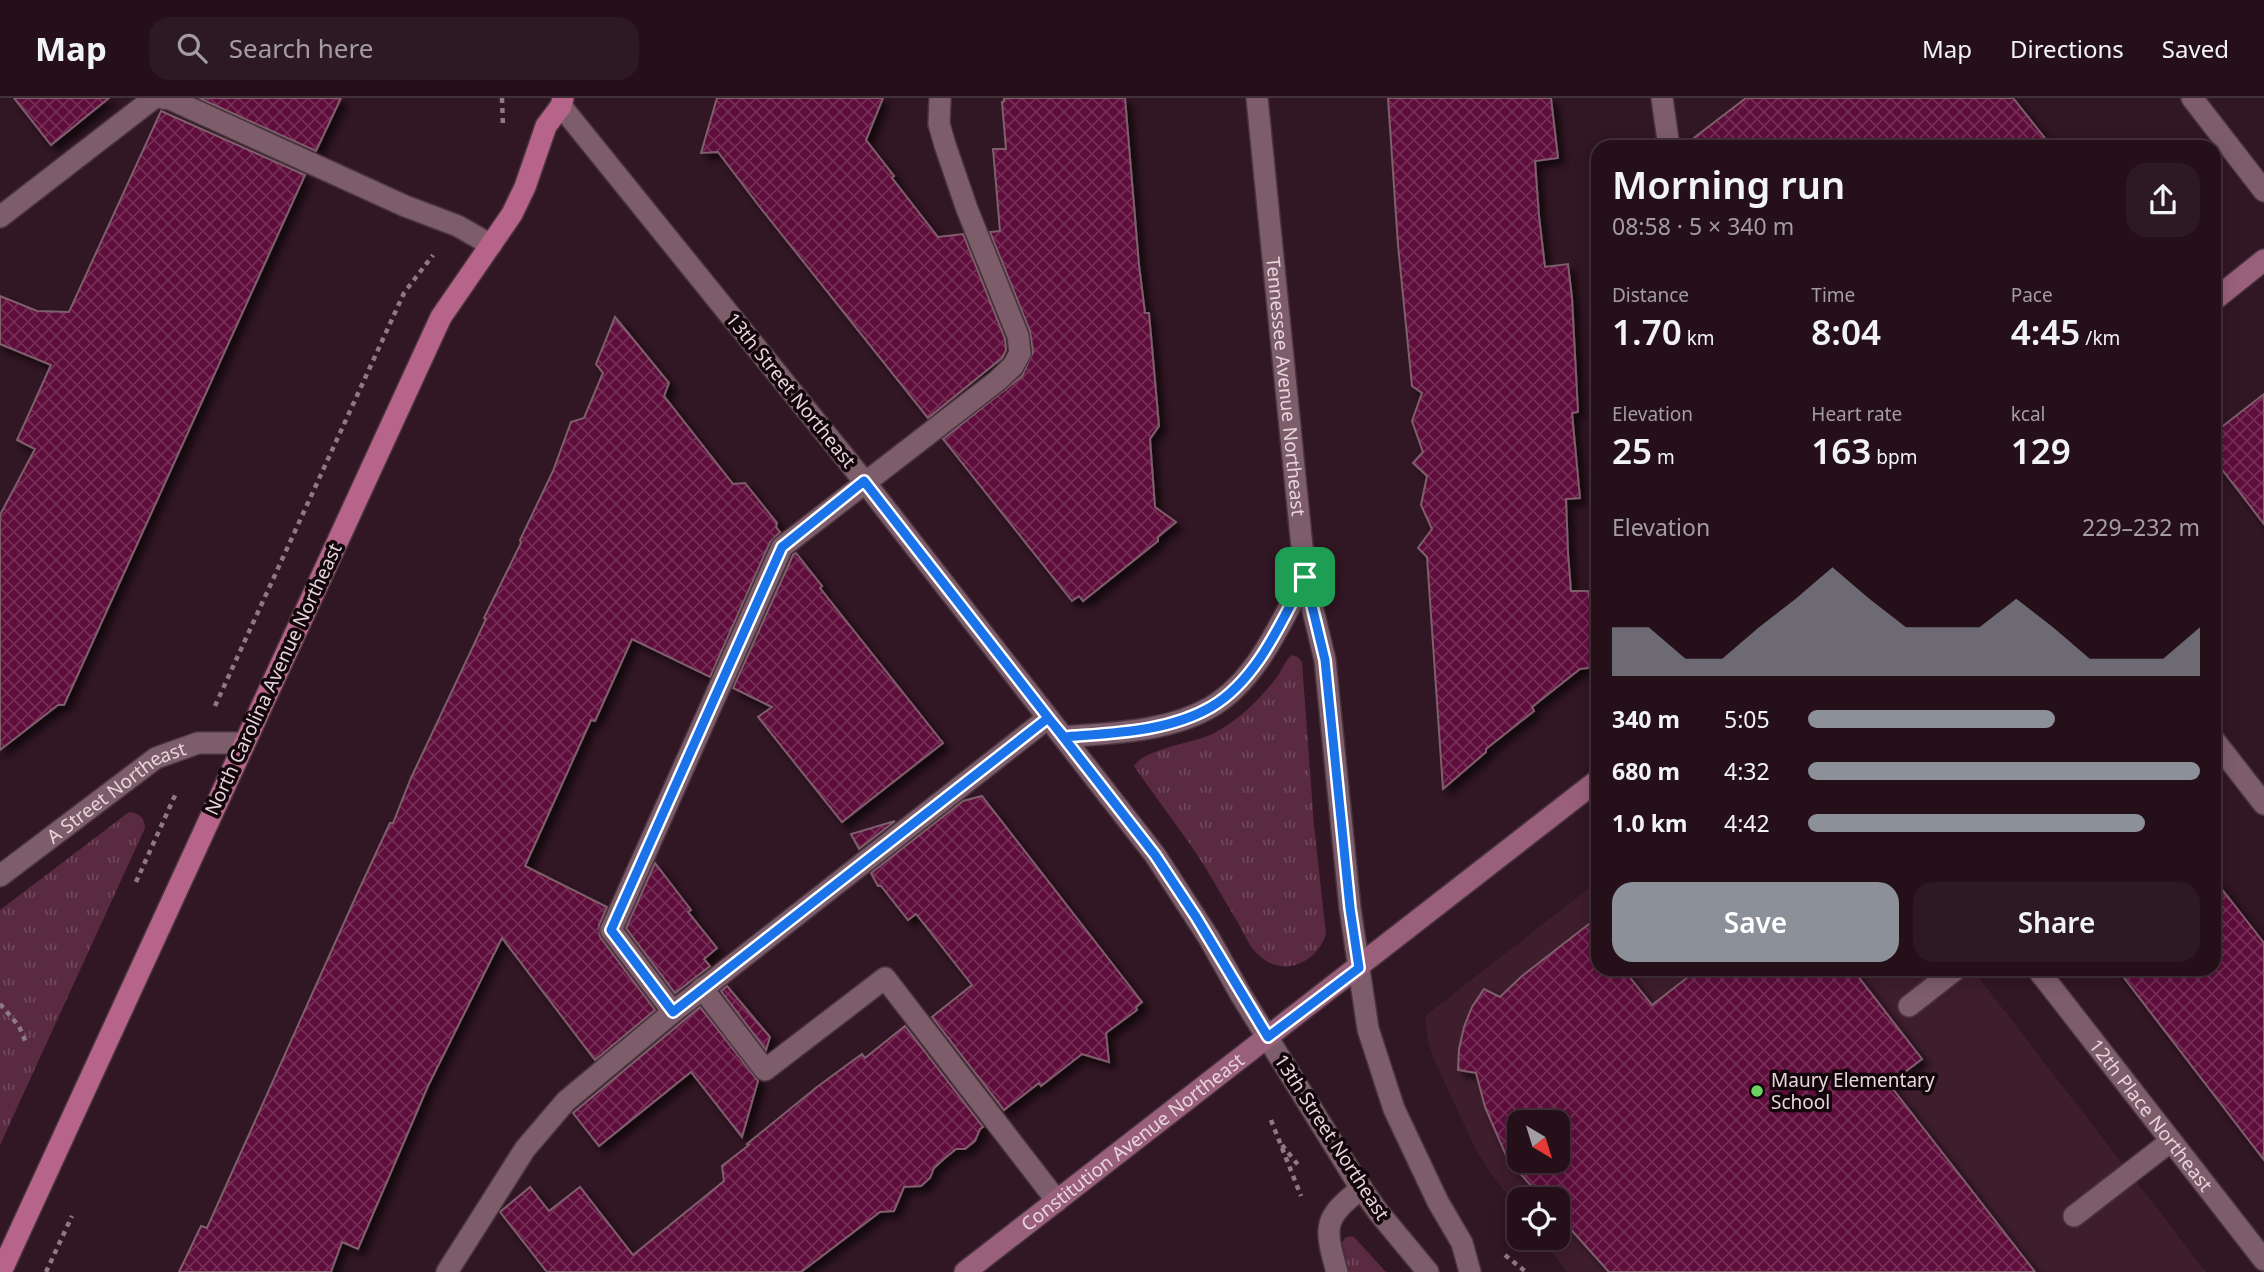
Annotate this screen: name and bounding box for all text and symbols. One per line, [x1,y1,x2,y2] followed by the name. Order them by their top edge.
[149,17,639,80] search box
[35,26,107,71] text: Map
[173,29,211,67] icon: search
[229,30,373,66] text: Search here
[1922,32,1972,65] text: Map
[2010,32,2124,65] text: Directions
[2162,32,2229,65] text: Saved
[1612,158,1845,210] text: Morning run
[2126,163,2200,237] button: share
[1612,210,1794,242] text: 08:58 · 5 × 340 m
[1260,256,1312,517] street label: Tennessee Avenue Northeast
[1612,282,1689,308] text: Distance
[1811,282,1855,308] text: Time
[2011,282,2053,308] text: Pace
[720,307,862,473] street label: 13th Street Northeast
[1612,308,1682,355] text: 1.70
[1811,308,1881,355] text: 8:04
[2011,308,2080,355] text: 4:45
[1682,325,1715,351] text: km
[2080,325,2120,351] text: /km
[1612,401,1693,427] text: Elevation
[1811,401,1902,427] text: Heart rate
[2011,401,2045,427] text: kcal
[1612,427,1652,474] text: 25
[1811,427,1871,474] text: 163
[2011,427,2071,474] text: 129
[1652,444,1675,470] text: m
[1871,444,1917,470] text: bpm
[1612,511,1710,543] text: Elevation
[2082,511,2200,543] text: 229–232 m
[198,539,348,819] street label: North Carolina Avenue Northeast
[1275,547,1335,607] pin
[1286,558,1324,596] icon: arrive
[1612,703,1680,735] text: 340 m
[1724,703,1770,735] text: 5:05
[41,735,190,849] street label: A Street Northeast
[1612,755,1680,787] text: 680 m
[1724,755,1770,787] text: 4:32
[1612,807,1687,839] text: 1.0 km
[1724,807,1770,839] text: 4:42
[1612,882,1899,962] button: Save
[1913,882,2200,962] button: Share
[2083,1033,2219,1197] street label: 12th Place Northeast
[1015,1047,1250,1237] street label: Constitution Avenue Northeast
[1269,1049,1396,1225] street label: 13th Street Northeast
[1771,1067,1935,1115] place label: Maury Elementary School
[1749,1083,1765,1099] marker: Maury Elementary School
[1507,1110,1570,1172] north arrow
[1507,1110,1570,1250] map controls
[1507,1187,1570,1250] button: locate

